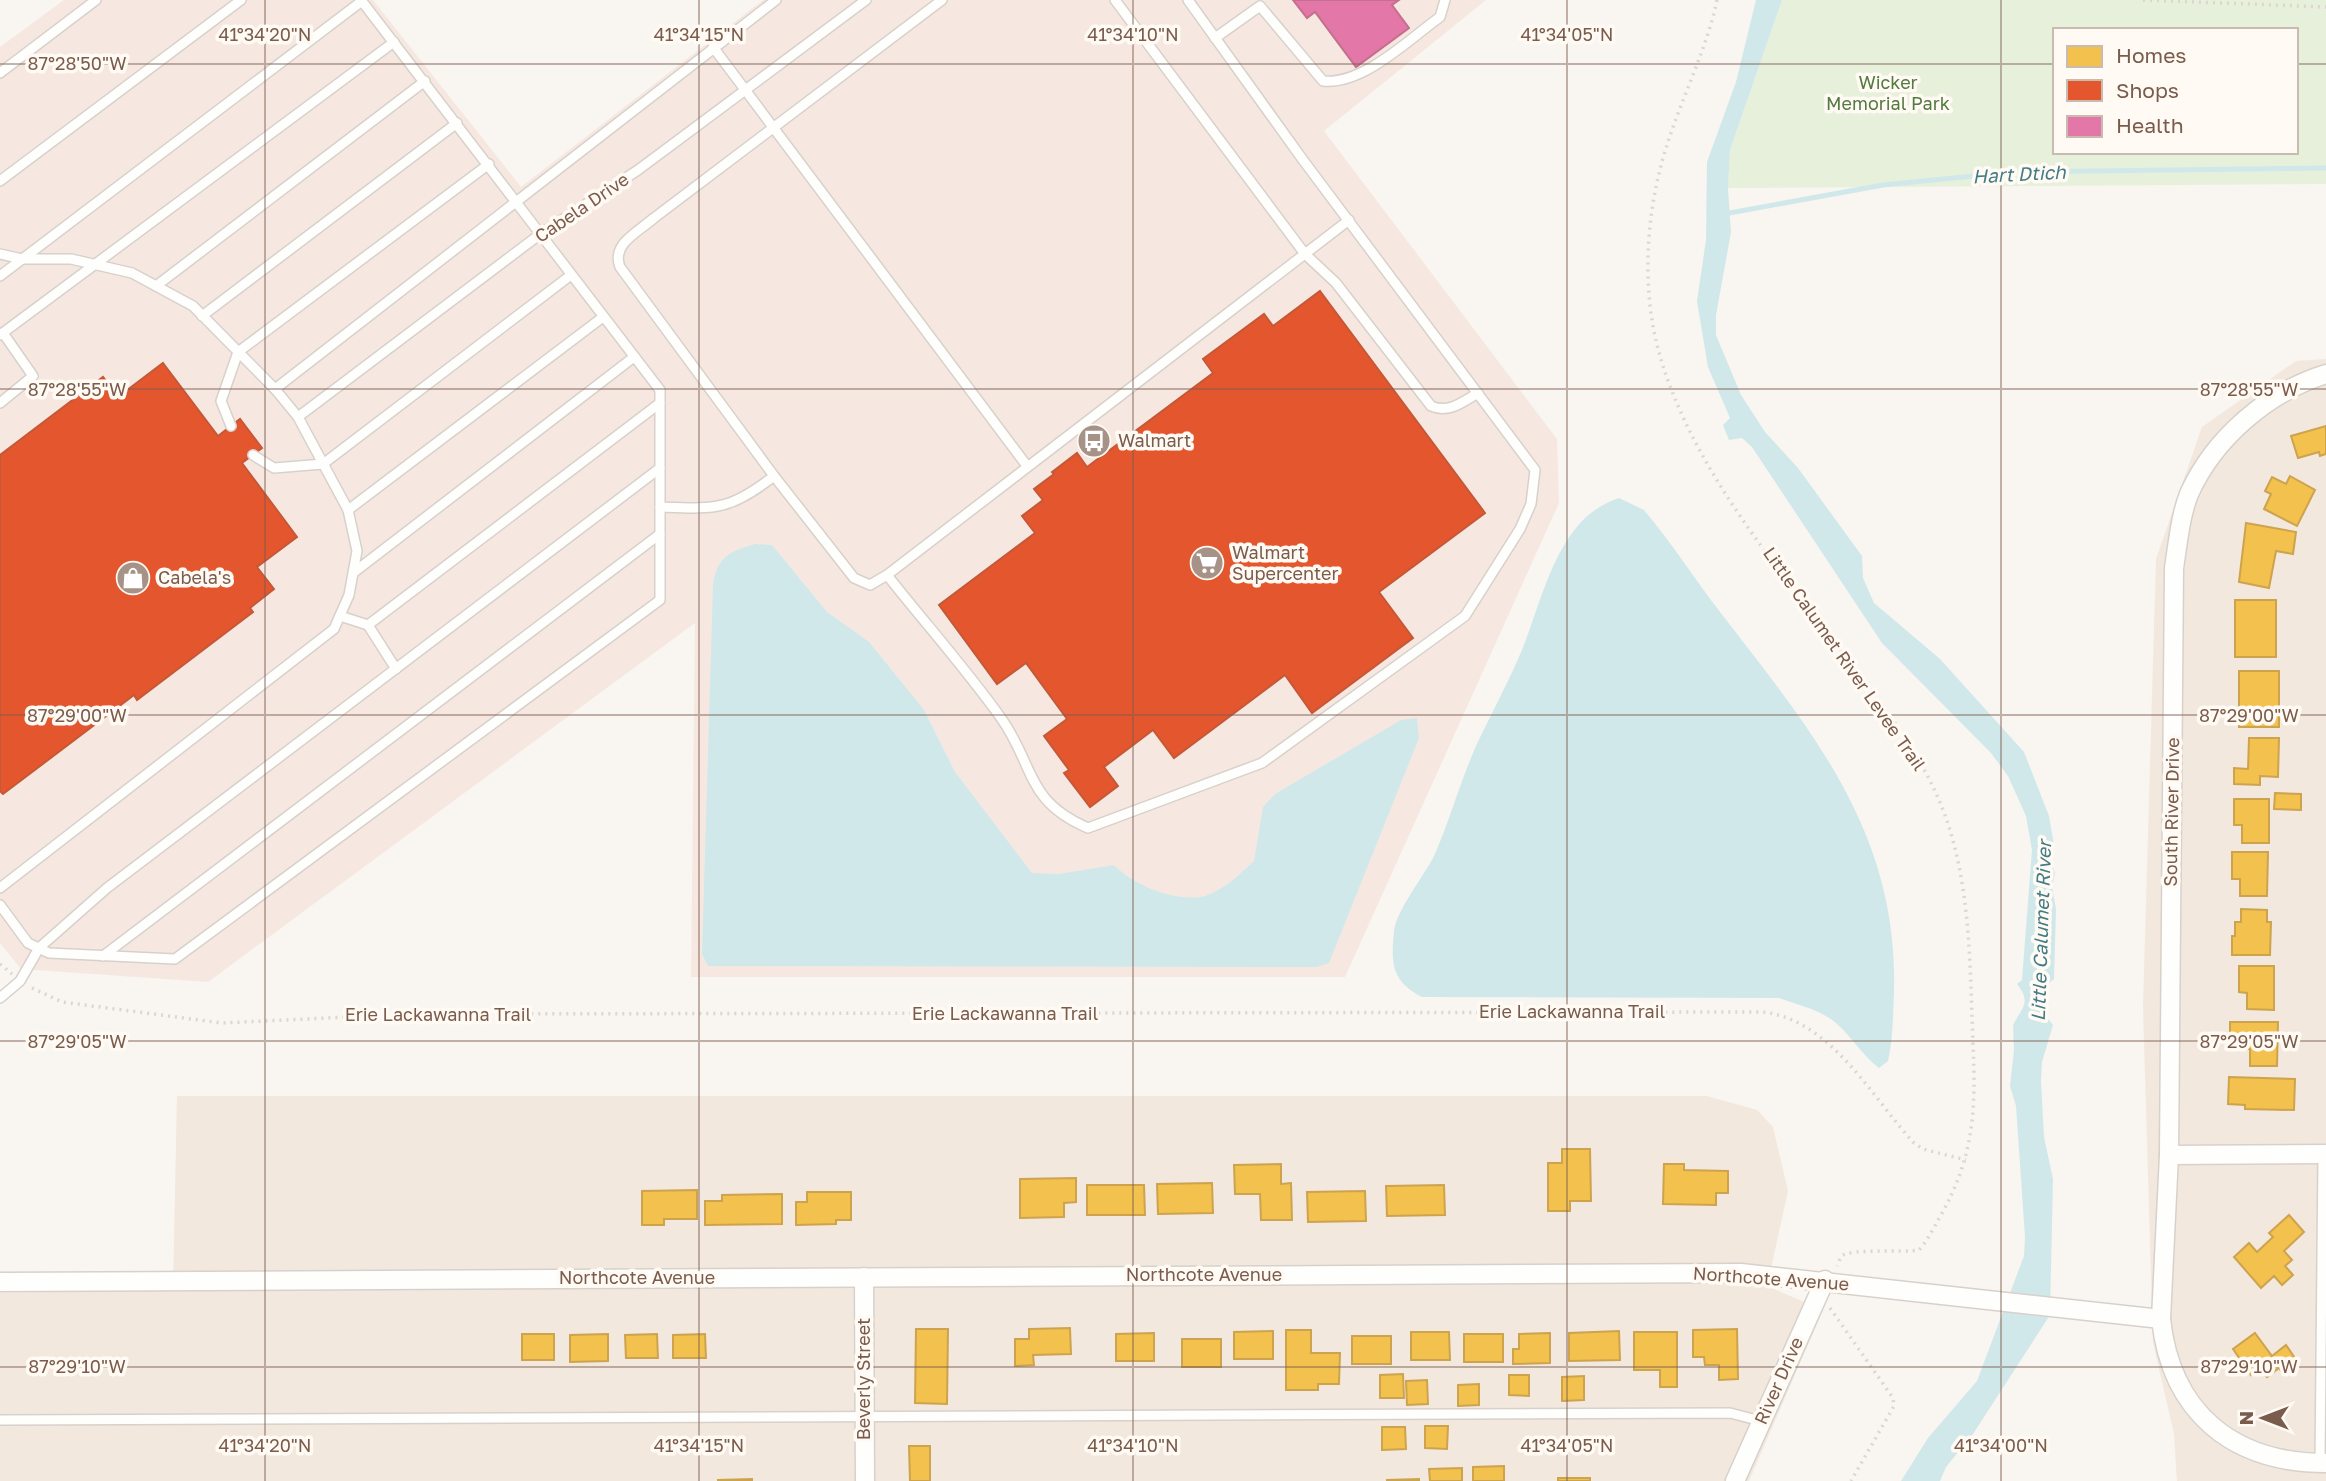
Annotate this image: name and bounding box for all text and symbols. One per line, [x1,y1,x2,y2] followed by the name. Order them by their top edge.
[218,23,312,45] text: 41°34'20"N
[654,23,744,45] text: 41°34'15"N
[1087,23,1179,45] text: 41°34'10"N
[1520,23,1614,45] text: 41°34'05"N
[2053,28,2298,154] legend
[2116,42,2186,68] text: Homes
[27,52,127,74] text: 87°28'50"W
[1826,71,1950,114] park label: Wicker Memorial Park
[2116,77,2179,103] text: Shops
[2116,112,2184,138] text: Health
[1972,160,2067,187] water label: Hart Dtich
[530,168,633,247] street label: Cabela Drive
[28,378,126,400] text: 87°28'55"W
[2200,378,2298,400] text: 87°28'55"W
[1075,422,1113,460] bus stop icon: Walmart
[1118,429,1191,451] place label: Walmart
[1232,541,1339,584] place label: Walmart Supercenter
[1759,542,1931,775] street label: Little Calumet River Levee Trail
[1188,544,1226,582] supermarket icon: Walmart Supercenter
[114,559,152,597] shop icon: Cabela's
[158,566,231,588] place label: Cabela's
[27,704,127,726] text: 87°29'00"W
[2199,704,2299,726] text: 87°29'00"W
[2159,737,2183,887] street label: South River Drive
[2026,838,2055,1022] water label: Little Calumet River
[1479,1000,1665,1022] street label: Erie Lackawanna Trail
[912,1002,1098,1024] street label: Erie Lackawanna Trail
[345,1003,531,1025] street label: Erie Lackawanna Trail
[27,1030,127,1052] text: 87°29'05"W
[2199,1030,2299,1052] text: 87°29'05"W
[1692,1262,1850,1294] street label: Northcote Avenue
[1126,1263,1282,1285] street label: Northcote Avenue
[559,1266,715,1288] street label: Northcote Avenue
[852,1318,874,1440] street label: Beverly Street
[1749,1333,1807,1428] street label: River Drive
[28,1355,126,1377] text: 87°29'10"W
[2200,1355,2298,1377] text: 87°29'10"W
[2228,1383,2298,1453] north arrow
[2234,1411,2257,1425] text: N
[218,1434,312,1456] text: 41°34'20"N
[654,1434,744,1456] text: 41°34'15"N
[1087,1434,1179,1456] text: 41°34'10"N
[1520,1434,1614,1456] text: 41°34'05"N
[1954,1434,2048,1456] text: 41°34'00"N

